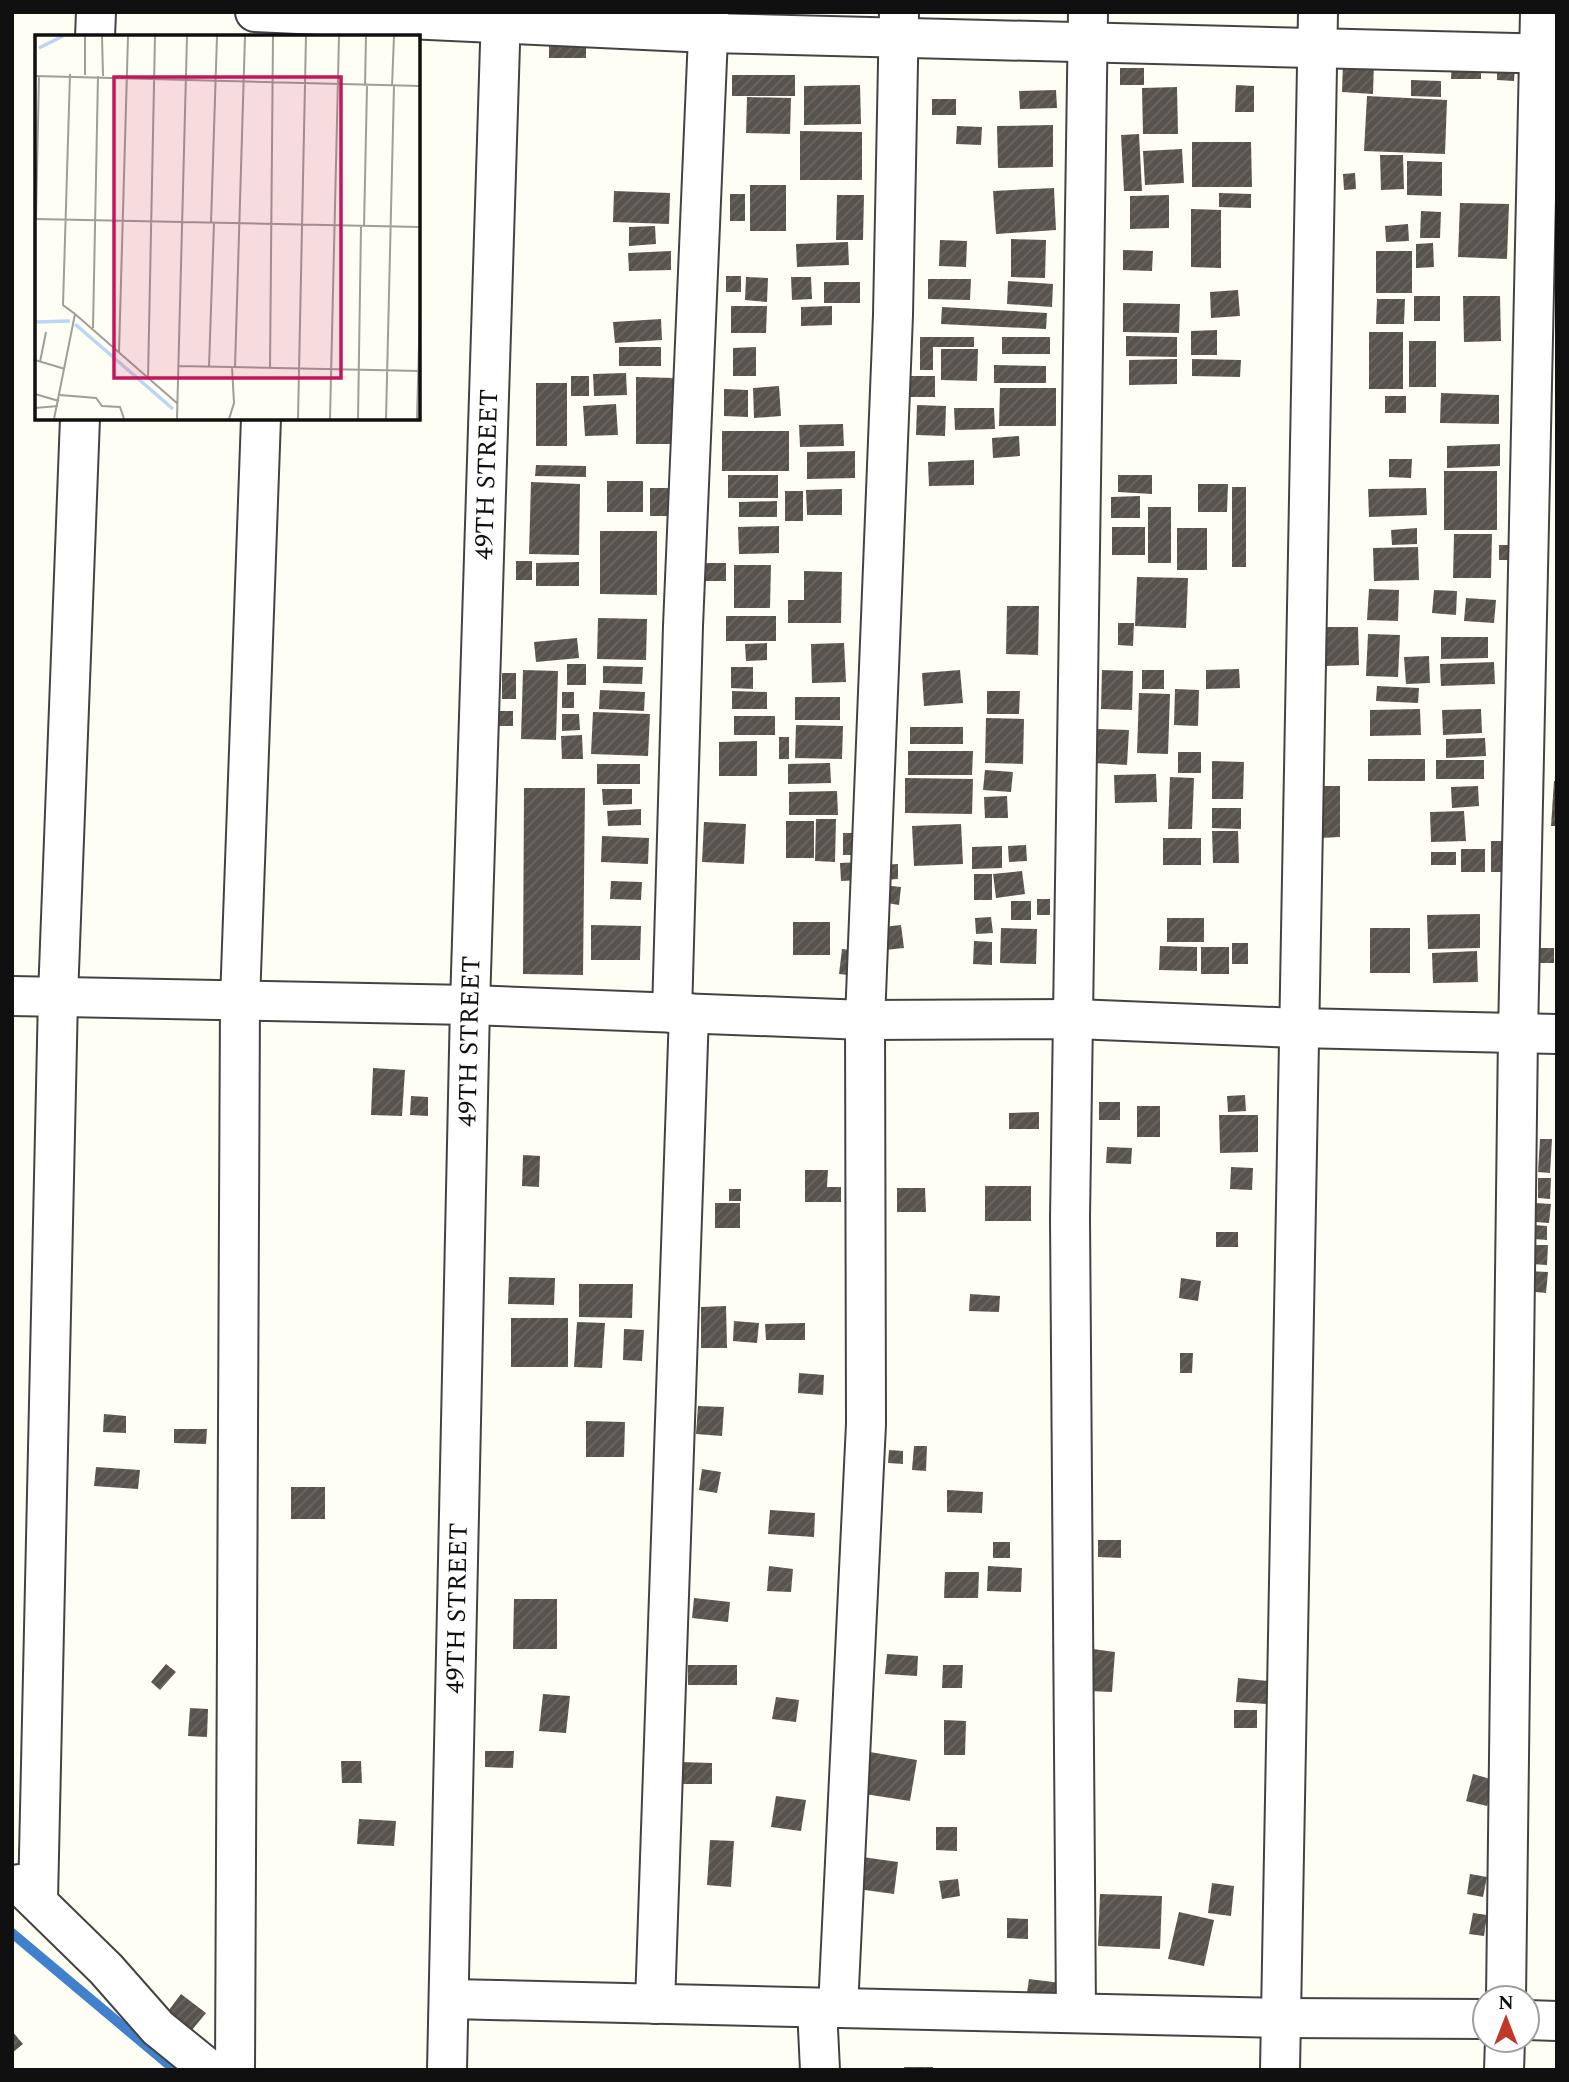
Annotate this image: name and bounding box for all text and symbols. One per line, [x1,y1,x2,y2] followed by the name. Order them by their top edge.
[35,35,420,420] inset map
[464,388,509,561] street label: 49TH STREET
[447,955,492,1127] street label: 49TH STREET
[435,1522,479,1694] street label: 49TH STREET
[1471,1984,1541,2054] north arrow
[1498,1989,1514,2018] text: N

